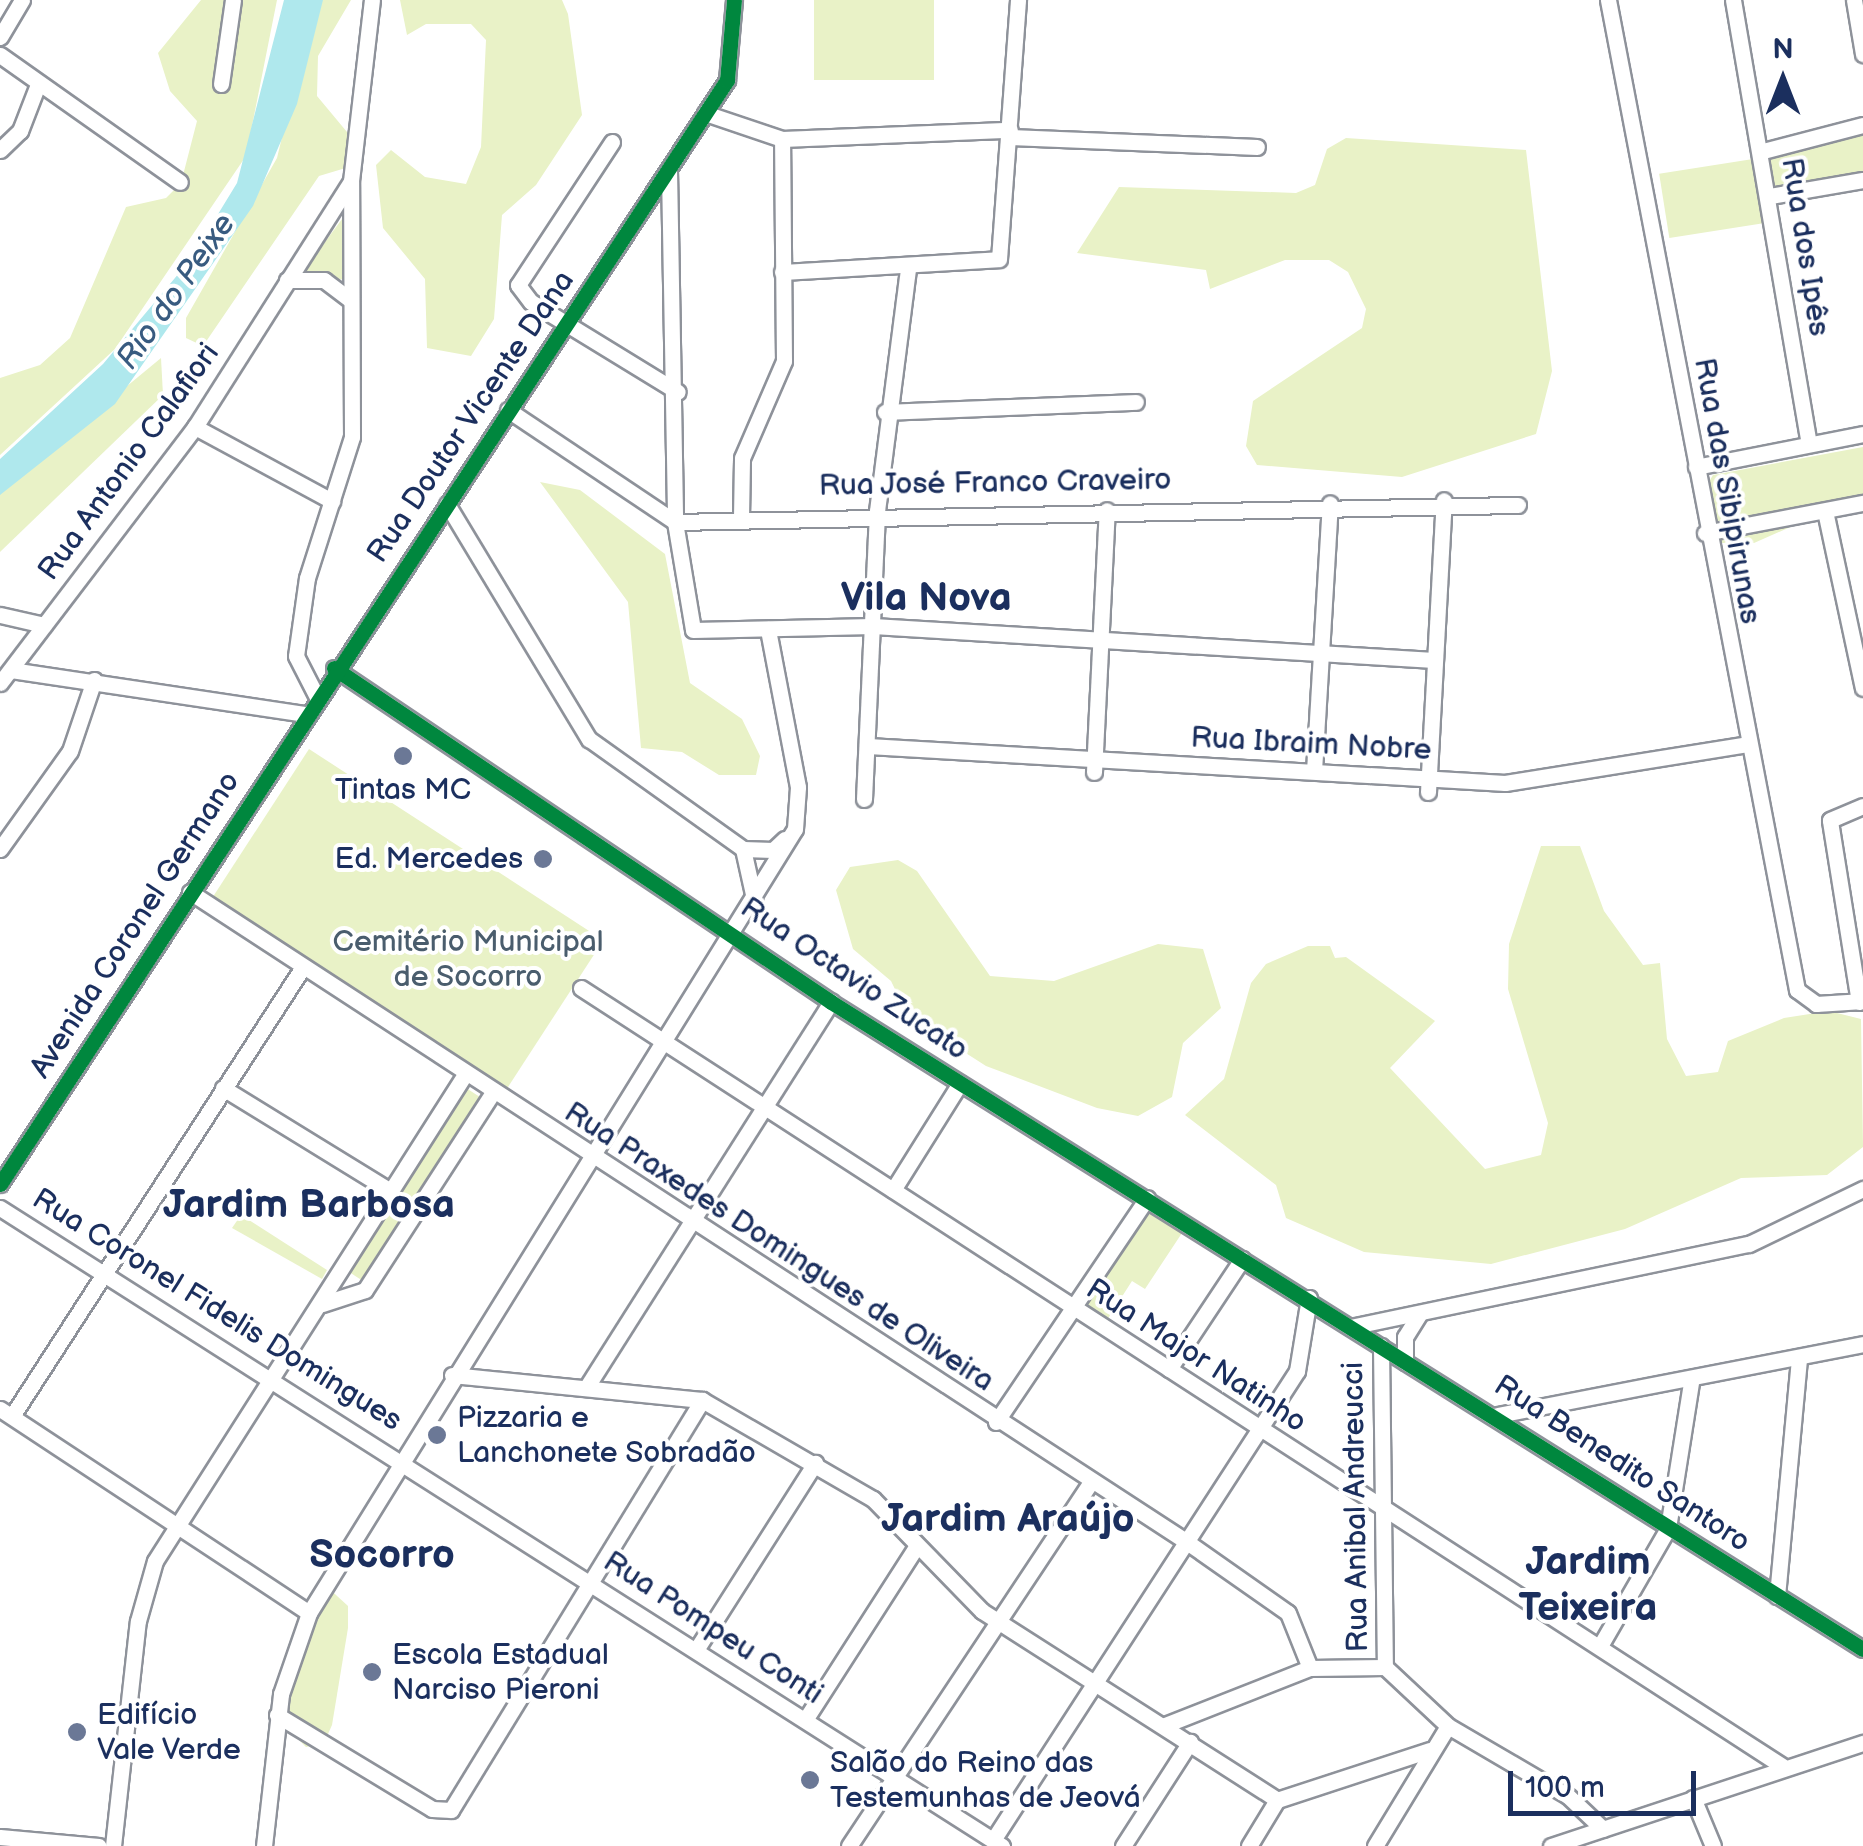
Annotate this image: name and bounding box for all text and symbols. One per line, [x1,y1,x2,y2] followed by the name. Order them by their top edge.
[1733,30,1833,130] north arrow
[1772,33,1794,66] text: N
[1773,155,1837,339] street label: Rua dos Ipês
[109,207,245,377] water label: Rio do Peixe
[360,264,582,570] street label: Rua Doutor Vicente Dana
[31,337,227,587] street label: Rua Antonio Calafiori
[1686,355,1768,627] street label: Rua das Sibipirunas
[818,462,1172,504] street label: Rua José Franco Craveiro
[840,574,1012,622] district label: Vila Nova
[1190,720,1432,768] street label: Rua Ibraim Nobre
[392,745,414,767] marker: Tintas MC
[23,765,247,1085] street label: Avenida Coronel Germano
[335,772,471,808] place label: Tintas MC
[335,841,523,877] place label: Ed. Mercedes
[532,848,554,870] marker: Ed. Mercedes
[734,890,974,1068] street label: Rua Octavio Zucato
[333,924,603,994] park label: Cemitério Municipal de Socorro
[558,1094,1000,1400] street label: Rua Praxedes Domingues de Oliveira
[26,1181,408,1439] street label: Rua Coronel Fidelis Domingues
[163,1181,455,1229] district label: Jardim Barbosa
[1079,1271,1313,1441] street label: Rua Major Natinho
[1335,1362,1377,1652] street label: Rua Anibal Andreucci
[1487,1368,1757,1560] street label: Rua Benedito Santoro
[457,1400,756,1470] place label: Pizzaria e Lanchonete Sobradão
[426,1424,448,1446] marker: Pizzaria e Lanchonete Sobradão
[881,1495,1135,1543] district label: Jardim Araújo
[309,1531,455,1579] district label: Socorro
[1519,1538,1657,1632] district label: Jardim Teixeira
[597,1544,829,1712] street label: Rua Pompeu Conti
[392,1637,609,1708] place label: Escola Estadual Narciso Pieroni
[361,1661,383,1683] marker: Escola Estadual Narciso Pieroni
[97,1697,242,1768] place label: Edifício Vale Verde
[66,1721,88,1743] marker: Edifício Vale Verde
[830,1745,1142,1816] place label: Salão do Reino das Testemunhas de Jeová
[1513,1751,1700,1813] scale bar
[799,1769,821,1791] marker: Salão do Reino das Testemunhas de Jeová
[1525,1770,1605,1806] text: 100 m

